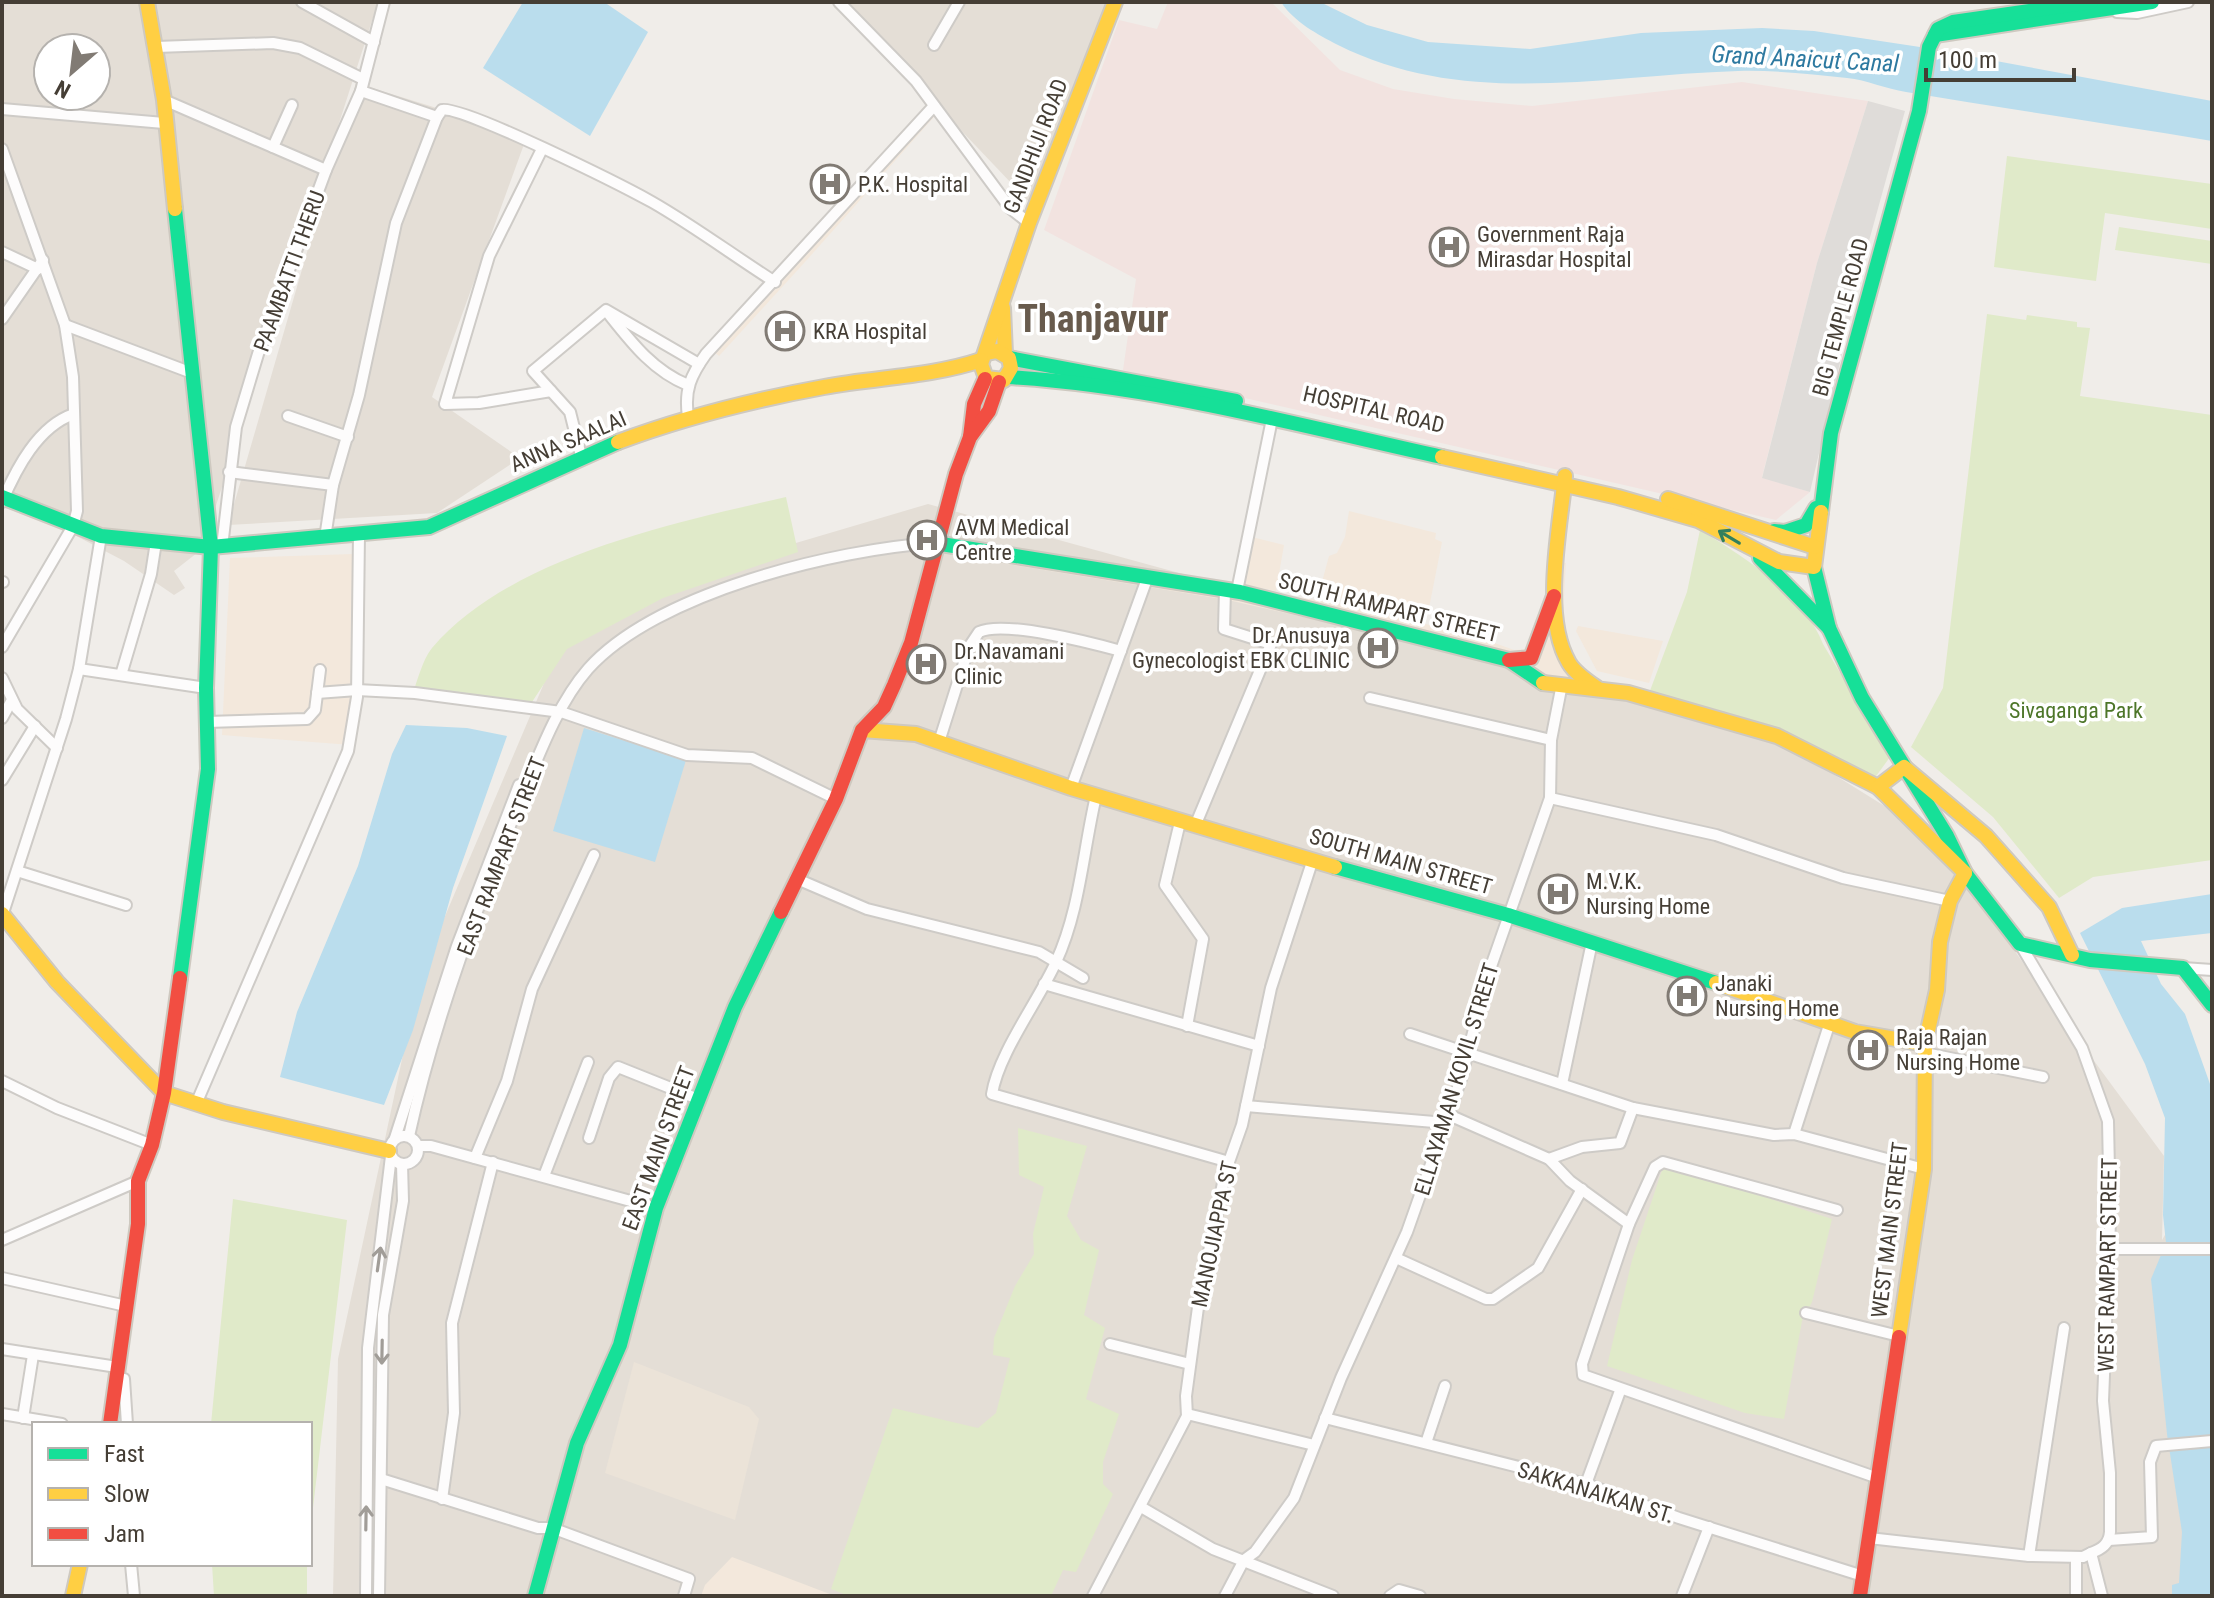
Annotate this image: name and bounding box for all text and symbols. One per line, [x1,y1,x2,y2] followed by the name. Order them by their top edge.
[32,32,112,112] north arrow
[1926,32,2074,82] scale bar
[1711,40,1900,78] water label: Grand Anaicut Canal
[1938,46,1997,74] text: 100 m
[51,75,75,103] text: N
[998,75,1073,217] street label: GANDHIJI ROAD
[809,163,851,205] hospital icon: P.K. Hospital
[858,172,968,197] place label: P.K. Hospital
[249,187,330,355] street label: PAAMBATTI THERU
[1477,222,1631,272] place label: Government Raja Mirasdar Hospital
[1428,226,1470,268] hospital icon: Government Raja Mirasdar Hospital
[1807,235,1874,399] street label: BIG TEMPLE ROAD
[1017,297,1169,341] district label: Thanjavur
[764,310,806,352] hospital icon: KRA Hospital
[813,319,927,344] place label: KRA Hospital
[1301,381,1447,438] street label: HOSPITAL ROAD
[506,406,630,477] street label: ANNA SAALAI
[955,515,1069,565] place label: AVM Medical Centre
[906,519,948,561] hospital icon: AVM Medical Centre
[1718,529,1741,545] one-way arrow
[1276,568,1502,647] street label: SOUTH RAMPART STREET
[1132,623,1350,673] place label: Dr.Anusuya Gynecologist EBK CLINIC
[1357,627,1399,669] hospital icon: Dr.Anusuya Gynecologist EBK CLINIC
[954,639,1064,689] place label: Dr.Navamani Clinic
[905,643,947,685] hospital icon: Dr.Navamani Clinic
[2009,698,2143,723] park label: Sivaganga Park
[452,753,551,959] street label: EAST RAMPART STREET
[1307,823,1495,900] street label: SOUTH MAIN STREET
[1586,869,1710,919] place label: M.V.K. Nursing Home
[1537,873,1579,915] hospital icon: M.V.K. Nursing Home
[1409,960,1504,1198] street label: ELLAYAMAN KOVIL STREET
[1715,971,1839,1021] place label: Janaki Nursing Home
[1666,975,1708,1017] hospital icon: Janaki Nursing Home
[1896,1025,2020,1075] place label: Raja Rajan Nursing Home
[1847,1029,1889,1071] hospital icon: Raja Rajan Nursing Home
[617,1063,700,1234] street label: EAST MAIN STREET
[1866,1141,1913,1319] street label: WEST MAIN STREET
[2093,1158,2122,1372] street label: WEST RAMPART STREET
[1187,1159,1242,1310] street label: MANOJIAPPA ST
[372,1247,387,1272] one-way arrow
[374,1338,390,1365] one-way arrow
[32,1422,312,1566] legend
[104,1440,145,1468] text: Fast
[1515,1457,1677,1528] street label: SAKKANAIKAN ST.
[104,1480,150,1508] text: Slow
[358,1505,373,1532] one-way arrow
[104,1520,145,1548] text: Jam

